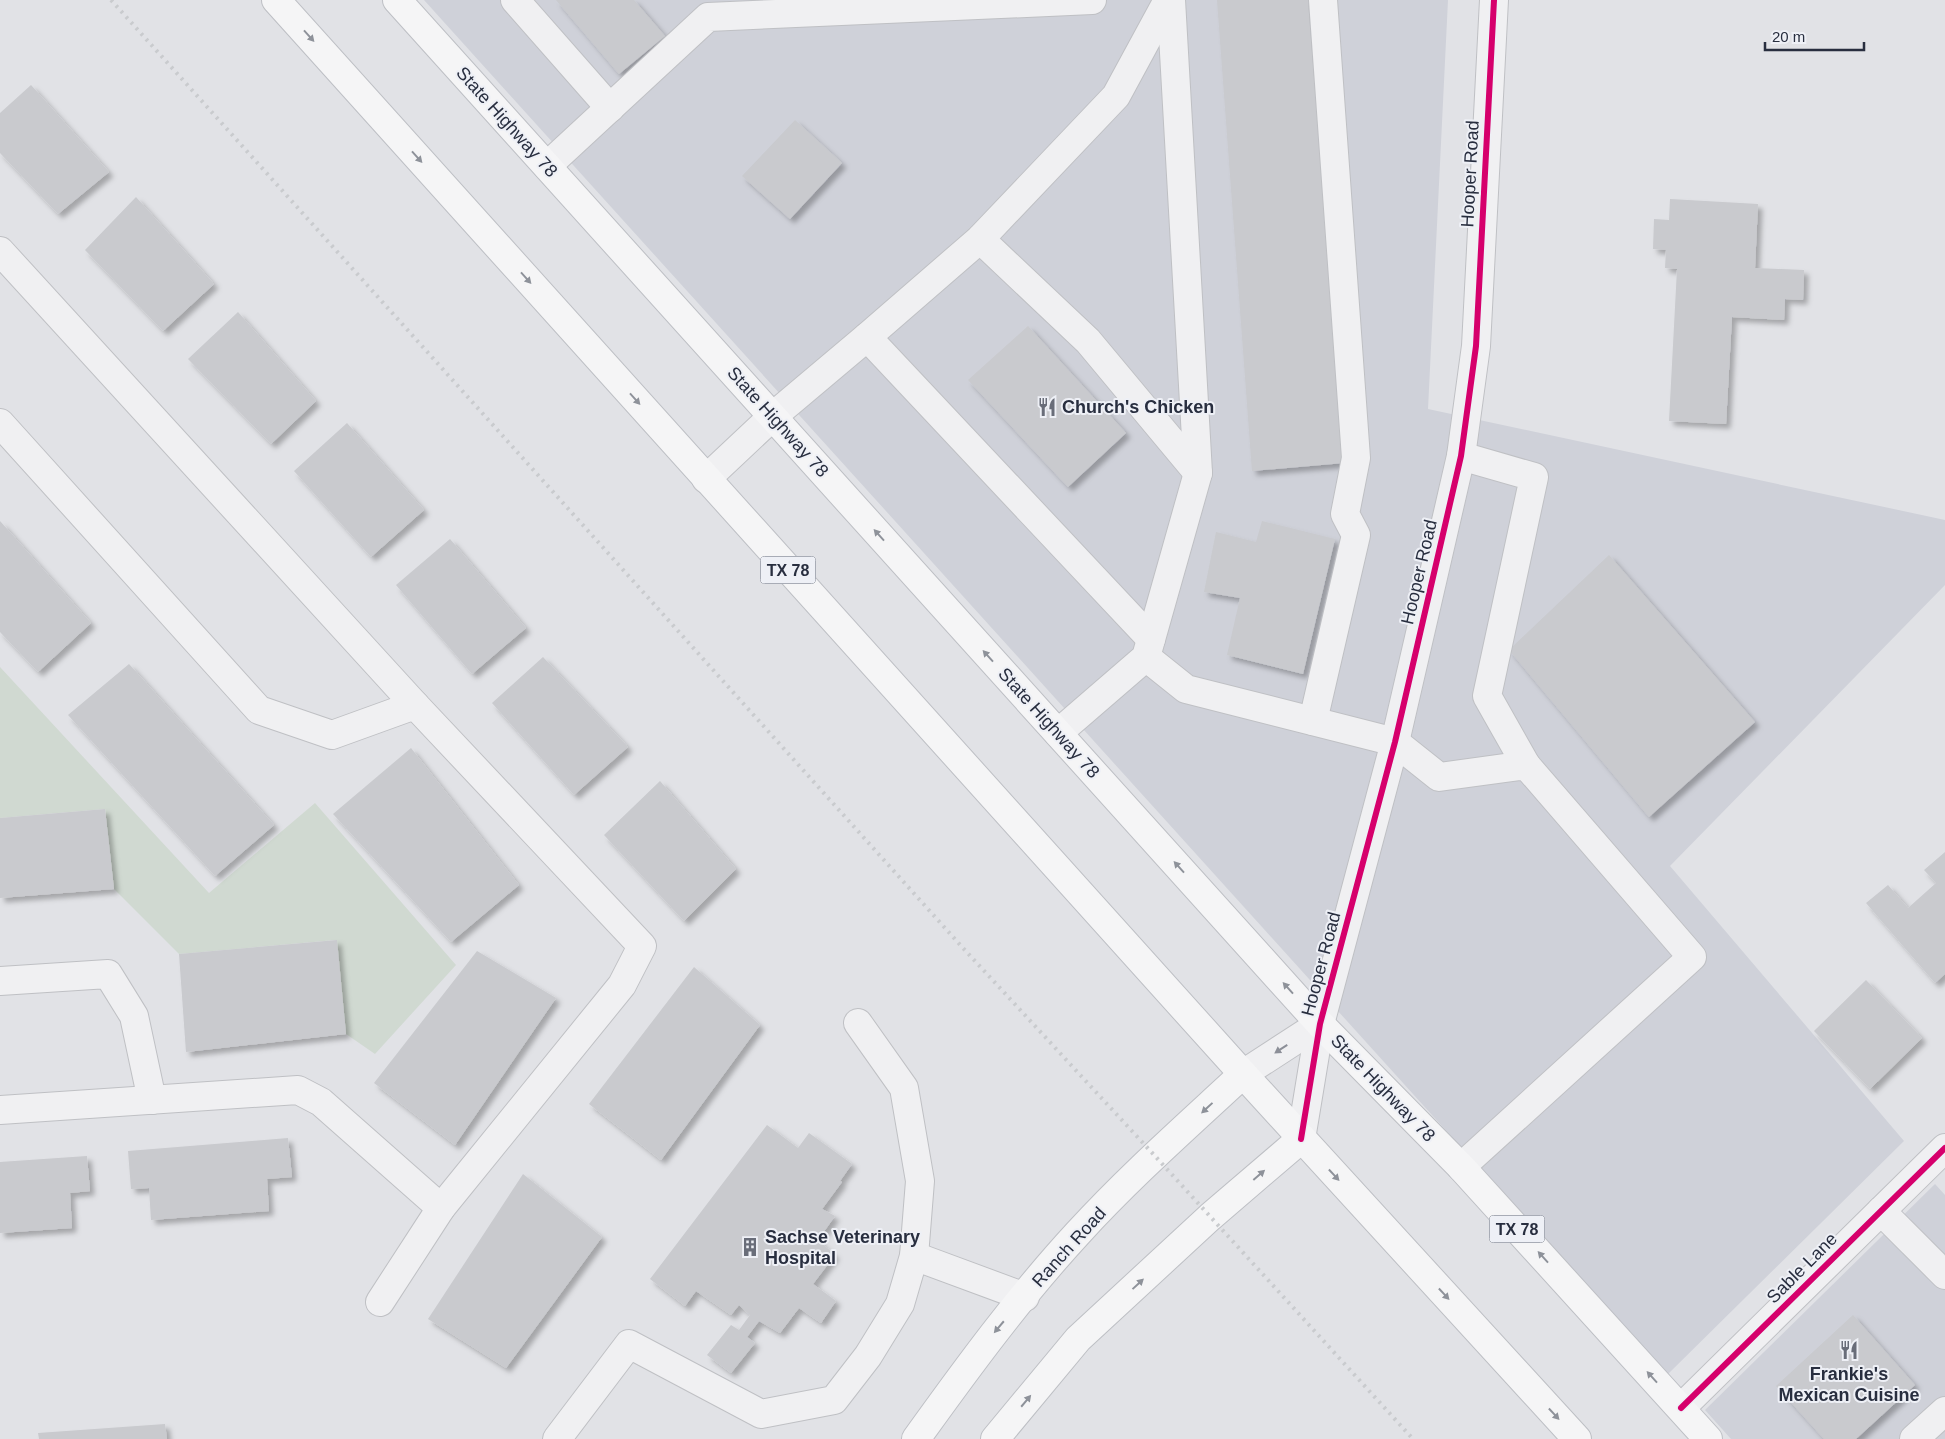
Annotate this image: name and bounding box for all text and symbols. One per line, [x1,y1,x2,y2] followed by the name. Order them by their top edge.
[1765,20,1864,52] scale bar
[1772,28,1805,45] text: 20 m
[303,30,315,42] one-way arrow
[452,63,562,181] street label: State Highway 78
[1457,120,1483,228] street label: Hooper Road
[412,151,423,164] one-way arrow
[520,272,532,284] one-way arrow
[723,363,833,481] street label: State Highway 78
[629,393,640,406] one-way arrow
[1036,396,1058,418] restaurant icon: Church's Chicken
[1062,397,1214,417] place label: Church's Chicken
[1397,518,1441,626] street label: Hooper Road
[873,530,885,542] one-way arrow
[760,556,816,584] road number: TX 78
[982,650,994,662] one-way arrow
[994,664,1104,782] street label: State Highway 78
[1173,862,1185,874] one-way arrow
[1297,910,1345,1018] street label: Hooper Road
[1282,983,1294,995] one-way arrow
[1327,1030,1439,1146] street label: State Highway 78
[1275,1045,1288,1054] one-way arrow
[1201,1102,1213,1114] one-way arrow
[1328,1168,1340,1180] one-way arrow
[1252,1170,1265,1181] one-way arrow
[1028,1203,1110,1291] street label: Ranch Road
[1490,1216,1544,1242] road number: TX 78
[765,1227,920,1268] place label: Sachse Veterinary Hospital
[1763,1229,1841,1307] street label: Sable Lane
[739,1236,761,1258] building icon: Sachse Veterinary Hospital
[1537,1251,1549,1263] one-way arrow
[1131,1278,1143,1290] one-way arrow
[1438,1288,1450,1300] one-way arrow
[994,1320,1005,1333] one-way arrow
[1838,1339,1860,1361] restaurant icon: Frankie's Mexican Cuisine
[1778,1364,1920,1405] place label: Frankie's Mexican Cuisine
[1646,1371,1658,1383] one-way arrow
[1021,1395,1032,1408] one-way arrow
[1548,1408,1560,1420] one-way arrow

